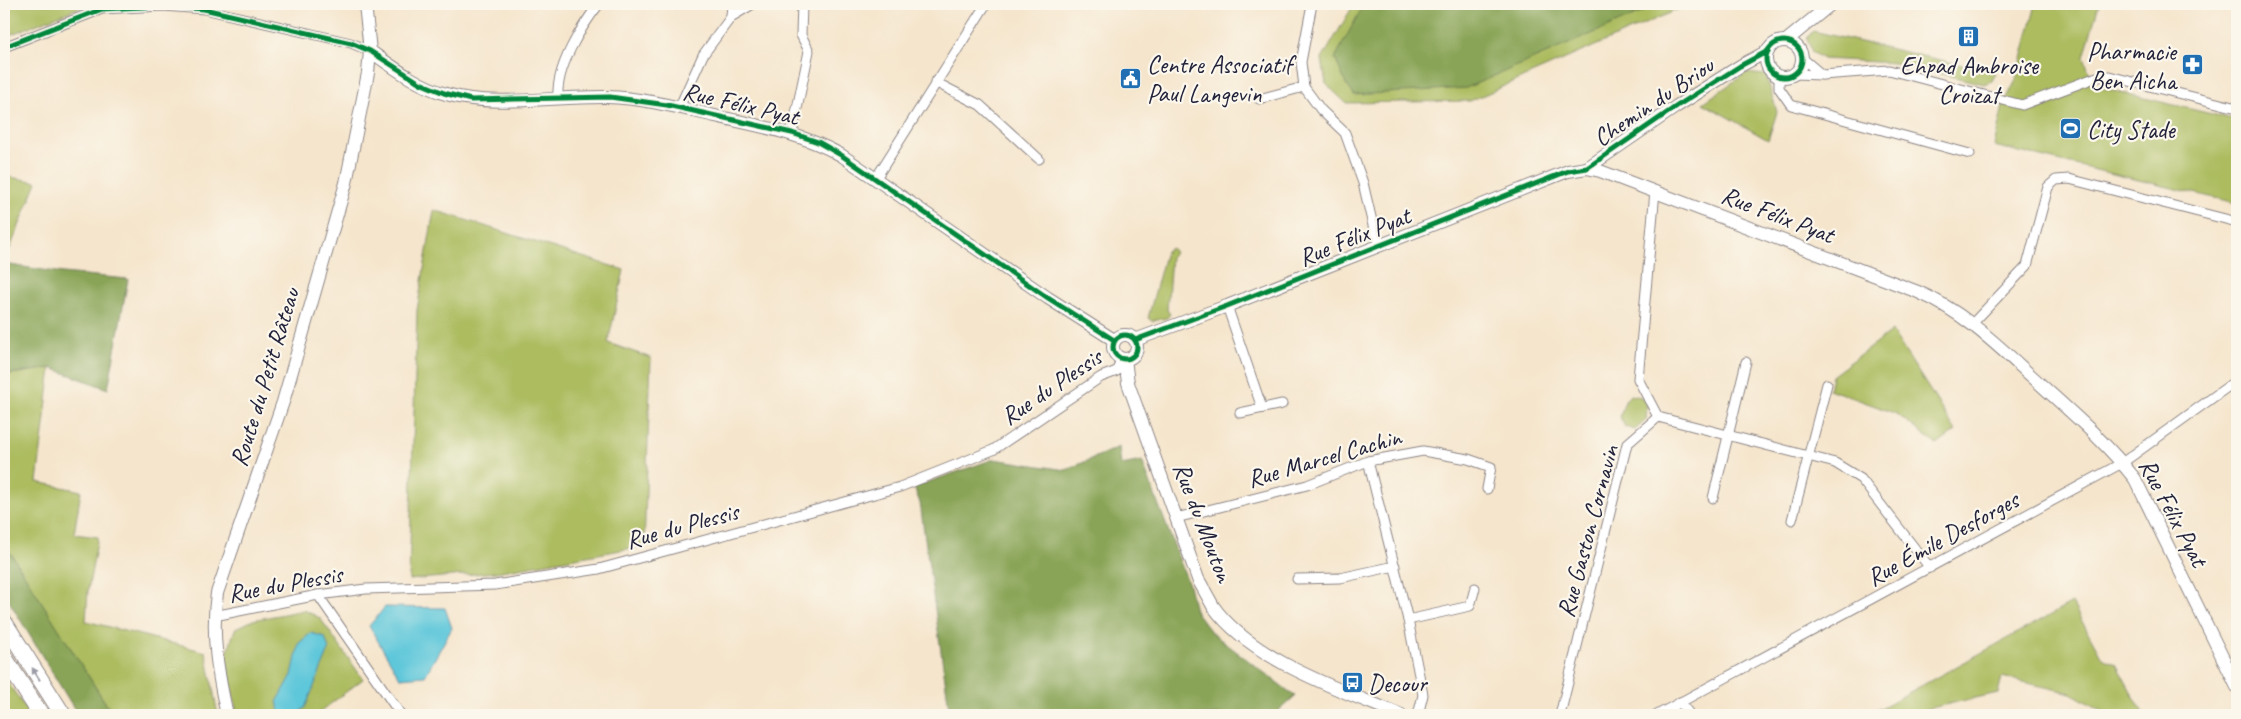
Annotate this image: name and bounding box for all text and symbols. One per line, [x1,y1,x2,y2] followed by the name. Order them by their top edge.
[1957,24,1981,48] building icon: Ehpad Ambroise Croizat
[2087,36,2179,97] place label: Pharmacie Ben Aicha
[1147,49,1297,110] place label: Centre Associatif Paul Langevin
[1587,49,1721,154] street label: Chemin du Briou
[1900,50,2040,111] place label: Ehpad Ambroise Croizat
[2180,53,2204,77] pharmacy icon: Pharmacie Ben Aicha
[1119,66,1143,90] public building icon: Centre Associatif Paul Langevin
[680,75,804,133] street label: Rue Félix Pyat
[2087,114,2177,146] place label: City Stade
[2059,117,2083,141] sports icon: City Stade
[1717,179,1841,252] street label: Rue Félix Pyat
[1294,199,1418,274] street label: Rue Félix Pyat
[223,283,308,470] street label: Route du Petit Râteau
[995,340,1110,432] street label: Rue du Plessis
[1244,420,1407,495] street label: Rue Marcel Cachin
[1550,441,1627,621] street label: Rue Gaston Cornavin
[2131,453,2216,574] street label: Rue Félix Pyat
[1166,458,1241,588] street label: Rue du Mouton
[1861,483,2026,594] street label: Rue Émile Desforges
[622,495,745,556] street label: Rue du Plessis
[226,558,347,610] street label: Rue du Plessis
[32,667,41,681] one-way arrow
[1368,668,1429,700] place label: Decour
[1340,671,1364,695] bus stop icon: Decour

